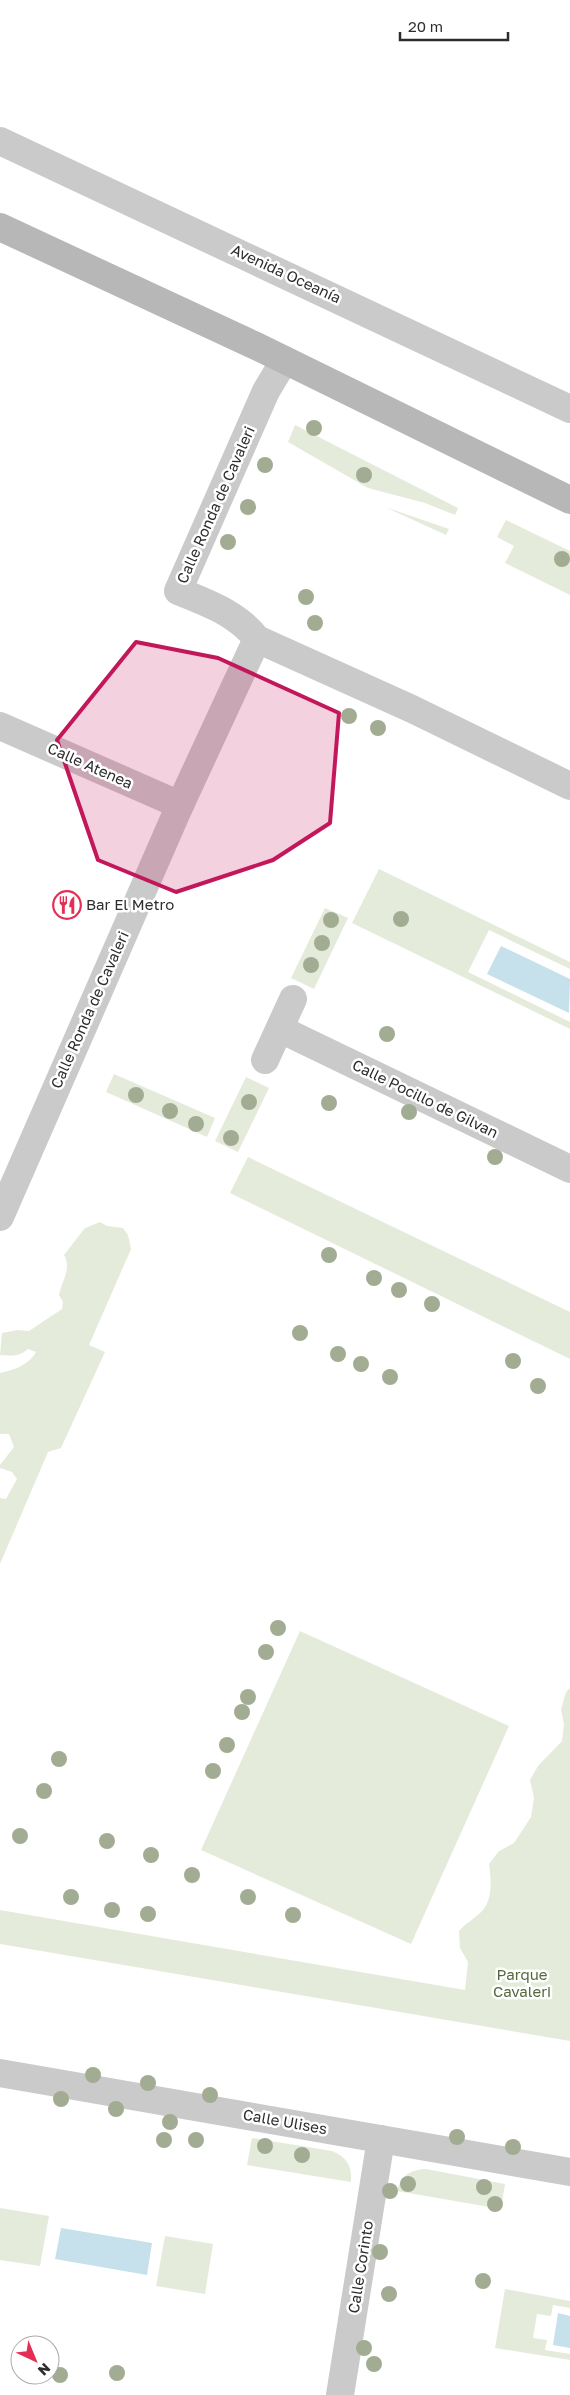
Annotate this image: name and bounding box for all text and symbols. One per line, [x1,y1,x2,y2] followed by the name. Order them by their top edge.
[400,10,508,42] scale bar
[408,17,443,35] text: 20 m
[229,240,344,306] street label: Avenida Oceanía
[172,423,258,586] street label: Calle Ronda de Cavaleri
[45,738,136,792] street label: Calle Atenea
[52,890,82,920] restaurant icon: Bar El Metro
[86,895,174,913] place label: Bar El Metro
[46,928,132,1091] street label: Calle Ronda de Cavaleri
[350,1055,501,1141] street label: Calle Pocillo de Gilvan
[493,1965,551,2000] park label: Parque Cavaleri
[242,2105,329,2137] street label: Calle Ulises
[344,2219,376,2315] street label: Calle Corinto
[10,2335,60,2385] north arrow
[35,2360,54,2380] text: N

